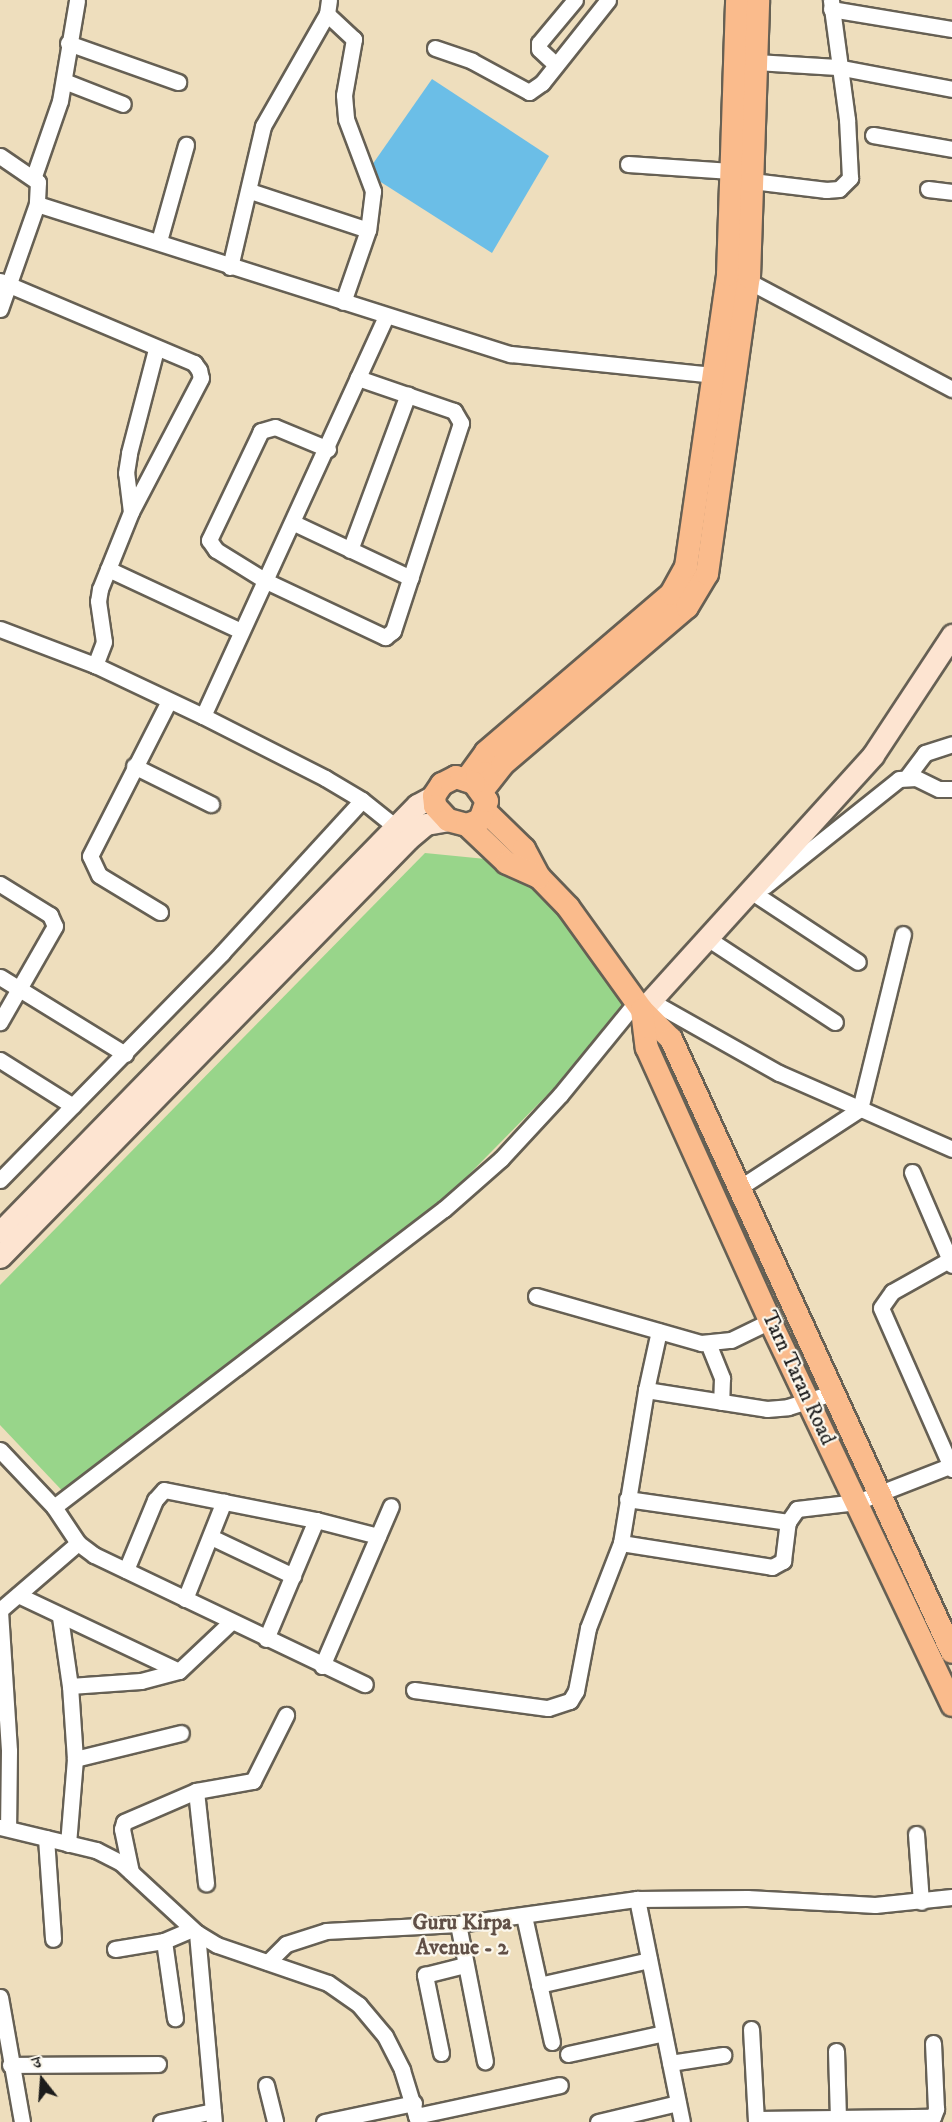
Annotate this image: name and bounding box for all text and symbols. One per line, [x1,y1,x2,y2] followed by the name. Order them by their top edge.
[756,1307,840,1449] street label: Tarn Taran Road
[412,1909,512,1960] district label: Guru Kirpa Avenue - 2
[12,2050,72,2110] north arrow
[30,2052,44,2074] text: उ

